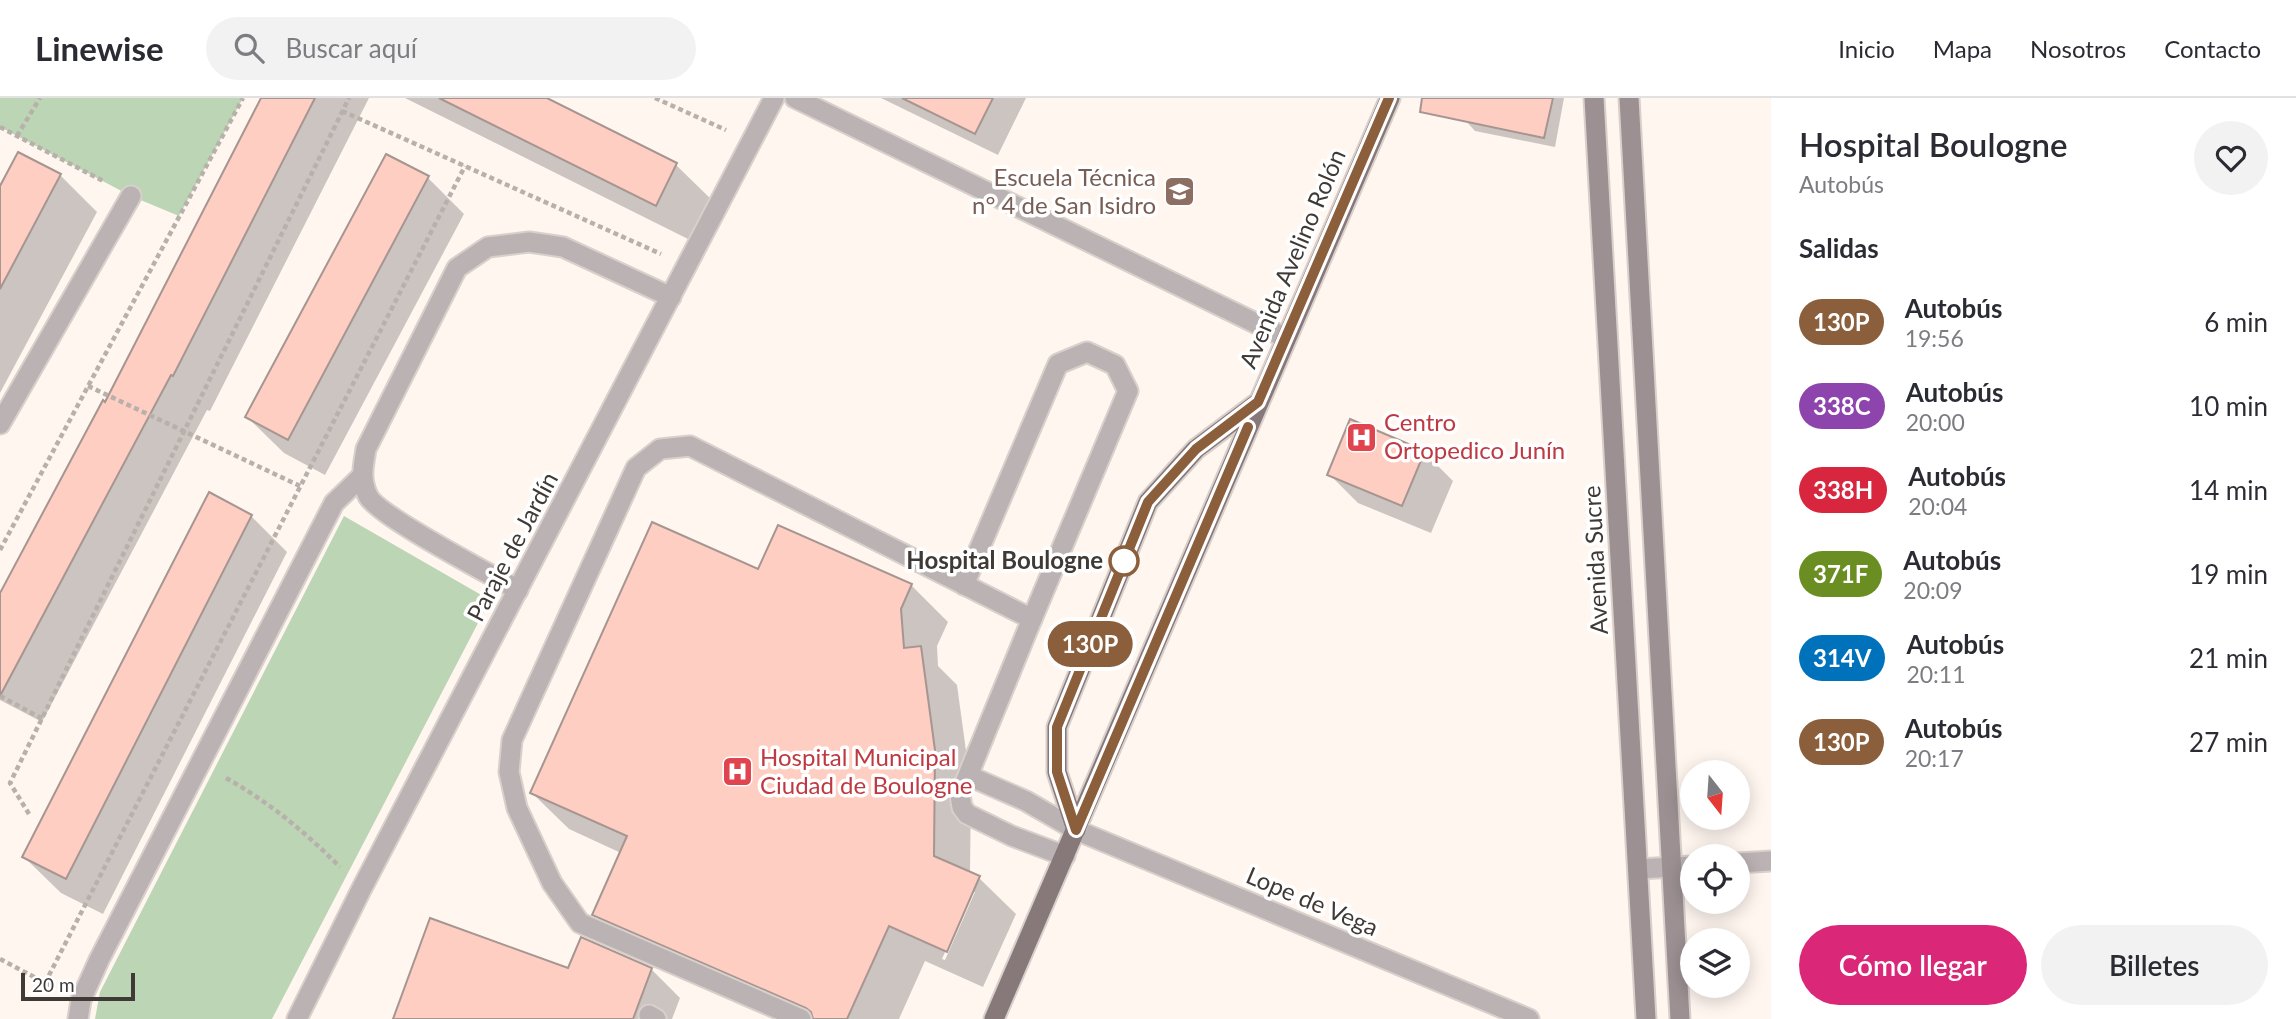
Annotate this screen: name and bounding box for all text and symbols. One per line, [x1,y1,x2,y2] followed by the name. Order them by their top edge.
[206,17,696,80] search box
[35,28,164,68] text: Linewise
[230,29,268,67] icon: search
[286,32,417,64] text: Buscar aquí
[1838,34,1895,63] text: Inicio
[1933,34,1992,63] text: Mapa
[2030,34,2126,63] text: Nosotros
[2164,34,2261,63] text: Contacto
[2194,121,2268,195] button: heart
[1799,124,2067,164] text: Hospital Boulogne
[1232,145,1351,372] street label: Avenida Avelino Rolón
[972,162,1156,219] place label: Escuela Técnica n° 4 de San Isidro
[1799,170,1884,198] text: Autobús
[1162,175,1196,209] school or university icon: Escuela Técnica n° 4 de San Isidro
[1799,232,1879,264] text: Salidas
[1905,292,2002,324] text: Autobús
[2204,306,2268,338] text: 6 min
[1813,307,1870,336] text: 130P
[1905,324,1964,352] text: 19:56
[1906,376,2003,408] text: Autobús
[2189,390,2268,422] text: 10 min
[1813,391,1871,420] text: 338C
[1384,407,1565,464] place label: Centro Ortopedico Junín
[1906,408,1965,436] text: 20:00
[1344,420,1378,454] hospital icon: Centro Ortopedico Junín
[1908,460,2006,492] text: Autobús
[460,467,563,626] street label: Paraje de Jardín
[2189,474,2268,506] text: 14 min
[1813,475,1873,504] text: 338H
[1576,485,1613,635] street label: Avenida Sucre
[1908,492,1967,520] text: 20:04
[1903,544,2001,576] text: Autobús
[906,545,1103,574] place label: Hospital Boulogne
[1109,546,1139,576] marker: Hospital Boulogne
[2189,558,2268,590] text: 19 min
[1813,559,1868,588] text: 371F
[1903,576,1962,604] text: 20:09
[1041,621,1139,667] line badge: 130P
[1906,628,2004,660] text: Autobús
[1062,629,1118,658] text: 130P
[2189,642,2268,674] text: 21 min
[1813,643,1871,672] text: 314V
[1906,660,1966,688] text: 20:11
[1905,712,2002,744] text: Autobús
[2189,726,2268,758] text: 27 min
[1813,727,1870,756] text: 130P
[760,742,972,799] place label: Hospital Municipal Ciudad de Boulogne
[1905,744,1964,772] text: 20:17
[720,755,754,789] hospital icon: Hospital Municipal Ciudad de Boulogne
[1680,760,1750,830] north arrow
[1680,760,1750,998] map controls
[1680,844,1750,914] button: locate
[1242,860,1383,941] street label: Lope de Vega
[1799,925,2027,1005] button: Cómo llegar
[2041,925,2268,1005] button: Billetes
[1680,928,1750,998] button: layers
[21,970,135,1002] scale bar
[32,973,75,996] text: 20 m

